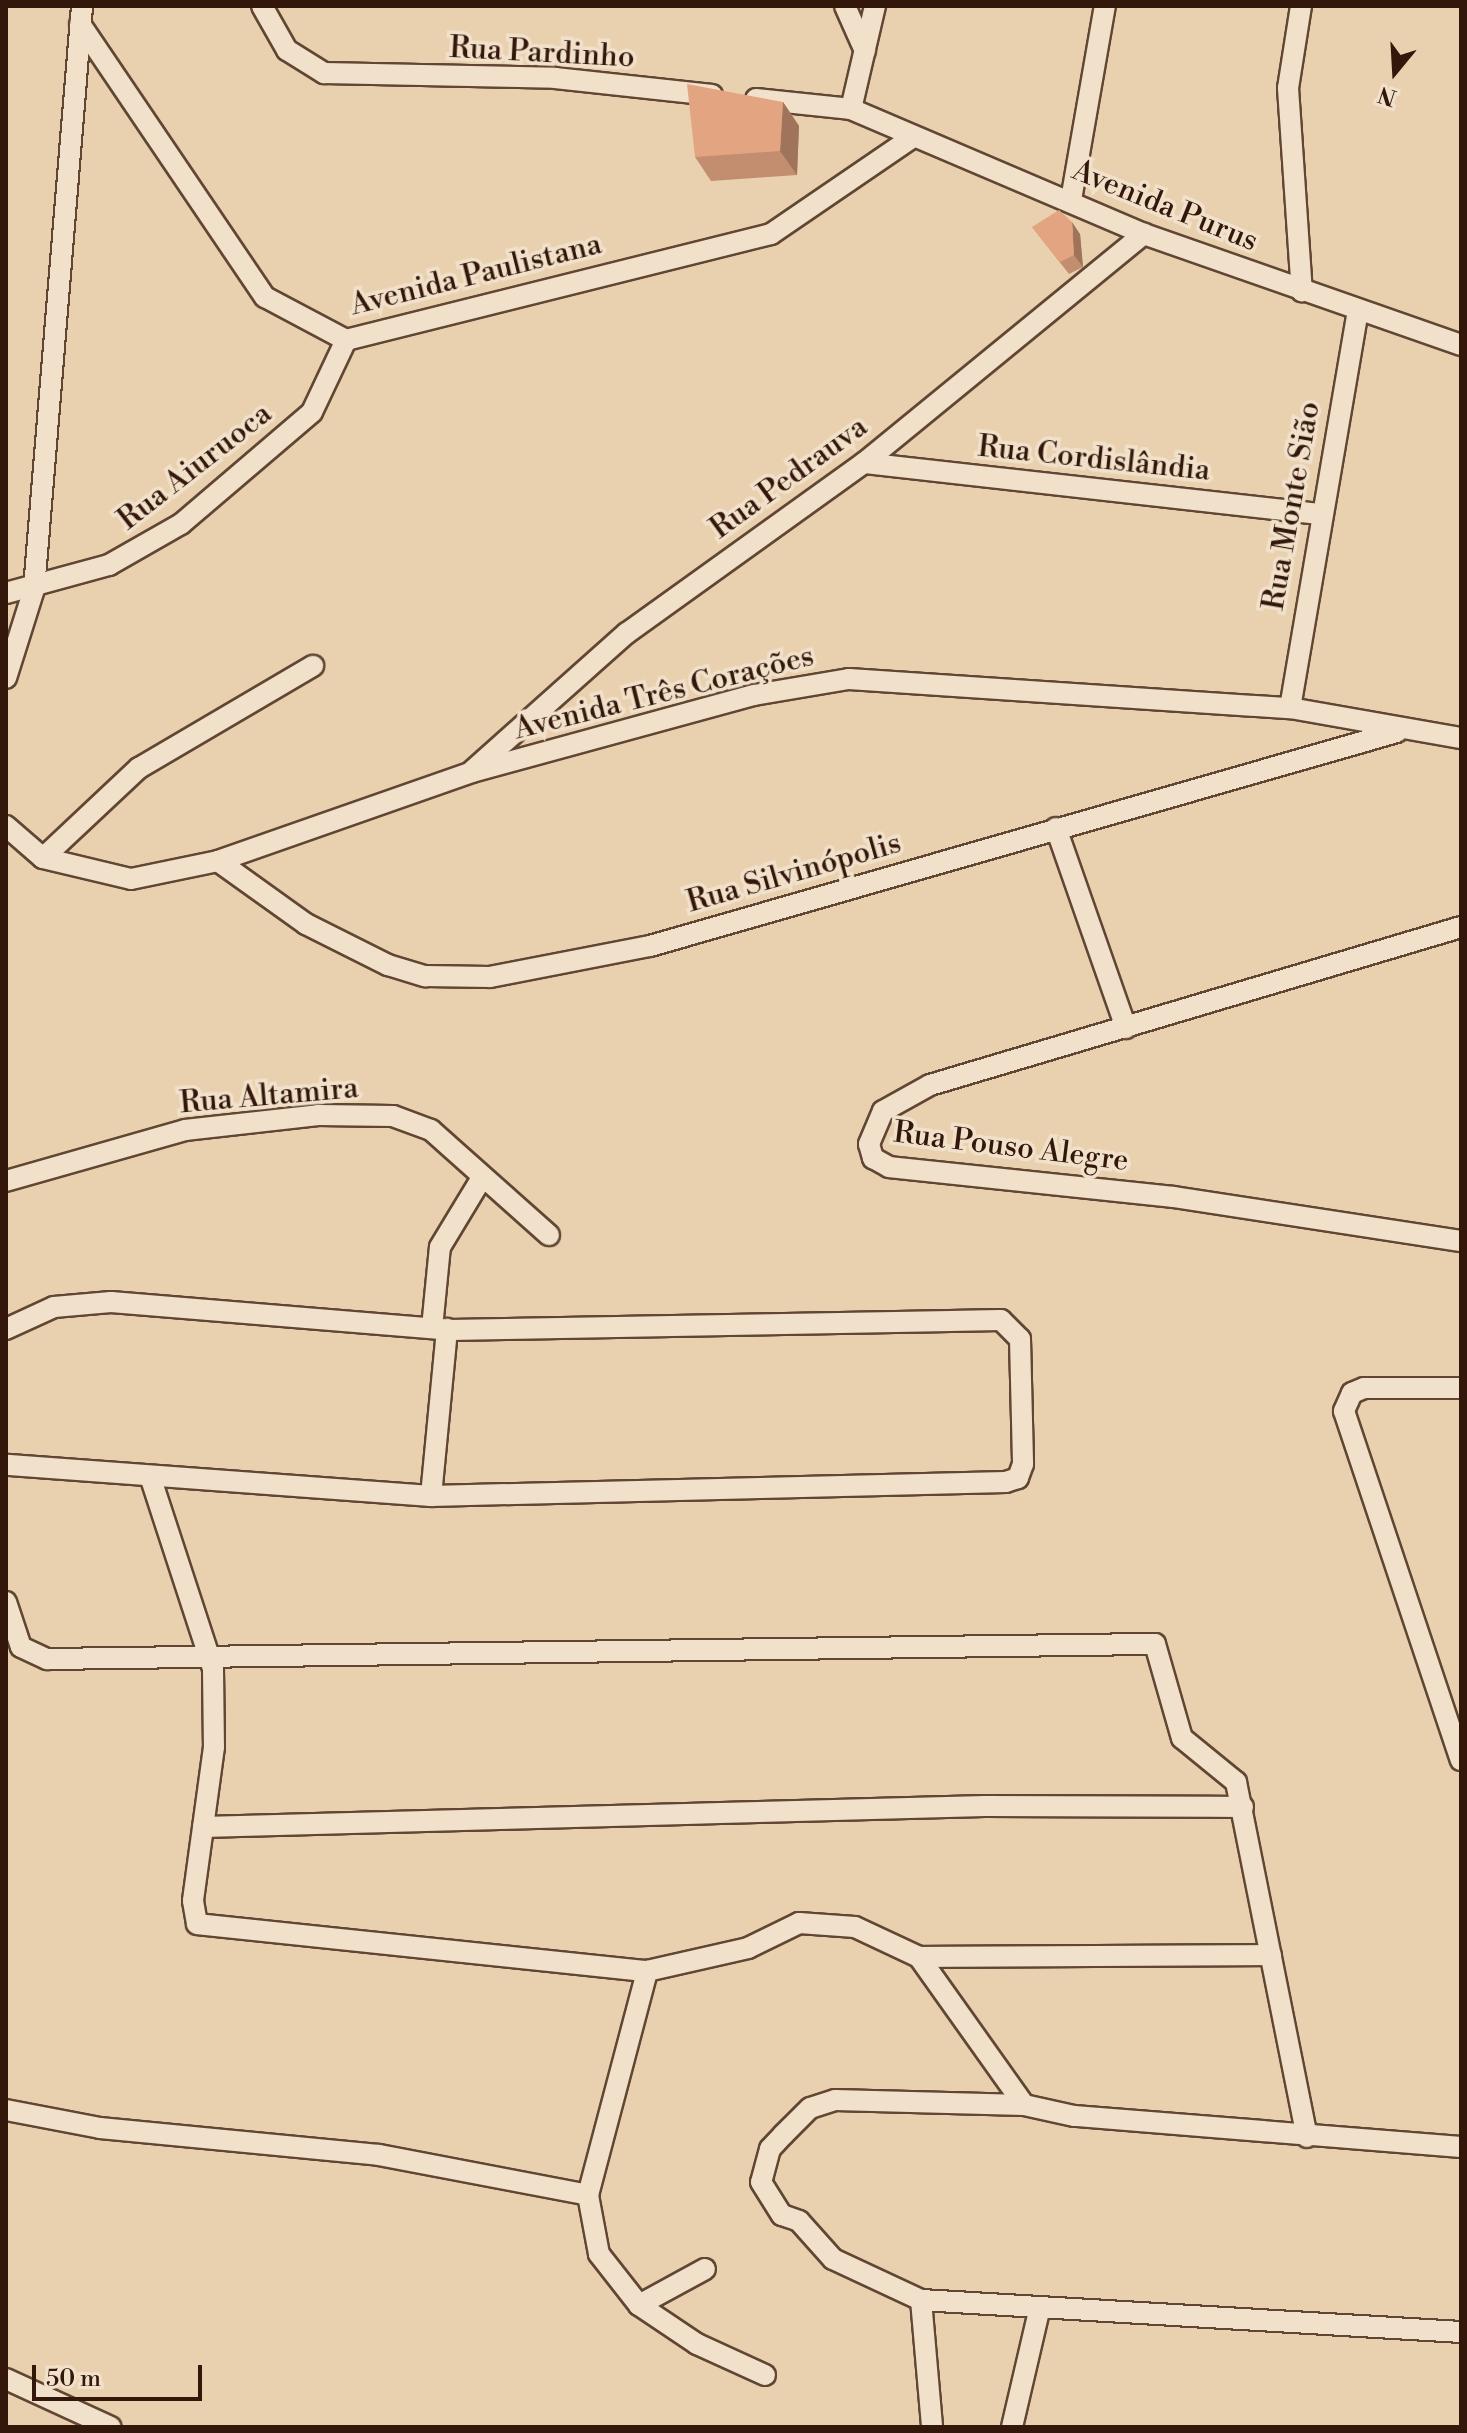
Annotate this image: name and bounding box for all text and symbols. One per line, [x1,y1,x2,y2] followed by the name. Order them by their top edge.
[448,30,636,76] street label: Rua Pardinho
[1355,32,1435,112] north arrow
[1375,80,1400,111] text: N
[1067,152,1263,260] street label: Avenida Purus
[347,226,605,324] street label: Avenida Paulistana
[111,396,279,538] street label: Rua Aiuruoca
[1256,399,1328,613] street label: Rua Monte Sião
[704,409,874,547] street label: Rua Pedrauva
[976,429,1212,489] street label: Rua Cordislândia
[510,638,818,748] street label: Avenida Três Corações
[683,825,905,921] street label: Rua Silvinópolis
[178,1070,360,1122] street label: Rua Altamira
[891,1115,1131,1179] street label: Rua Pouso Alegre
[36,2349,206,2399] scale bar
[46,2364,101,2394] text: 50 m

